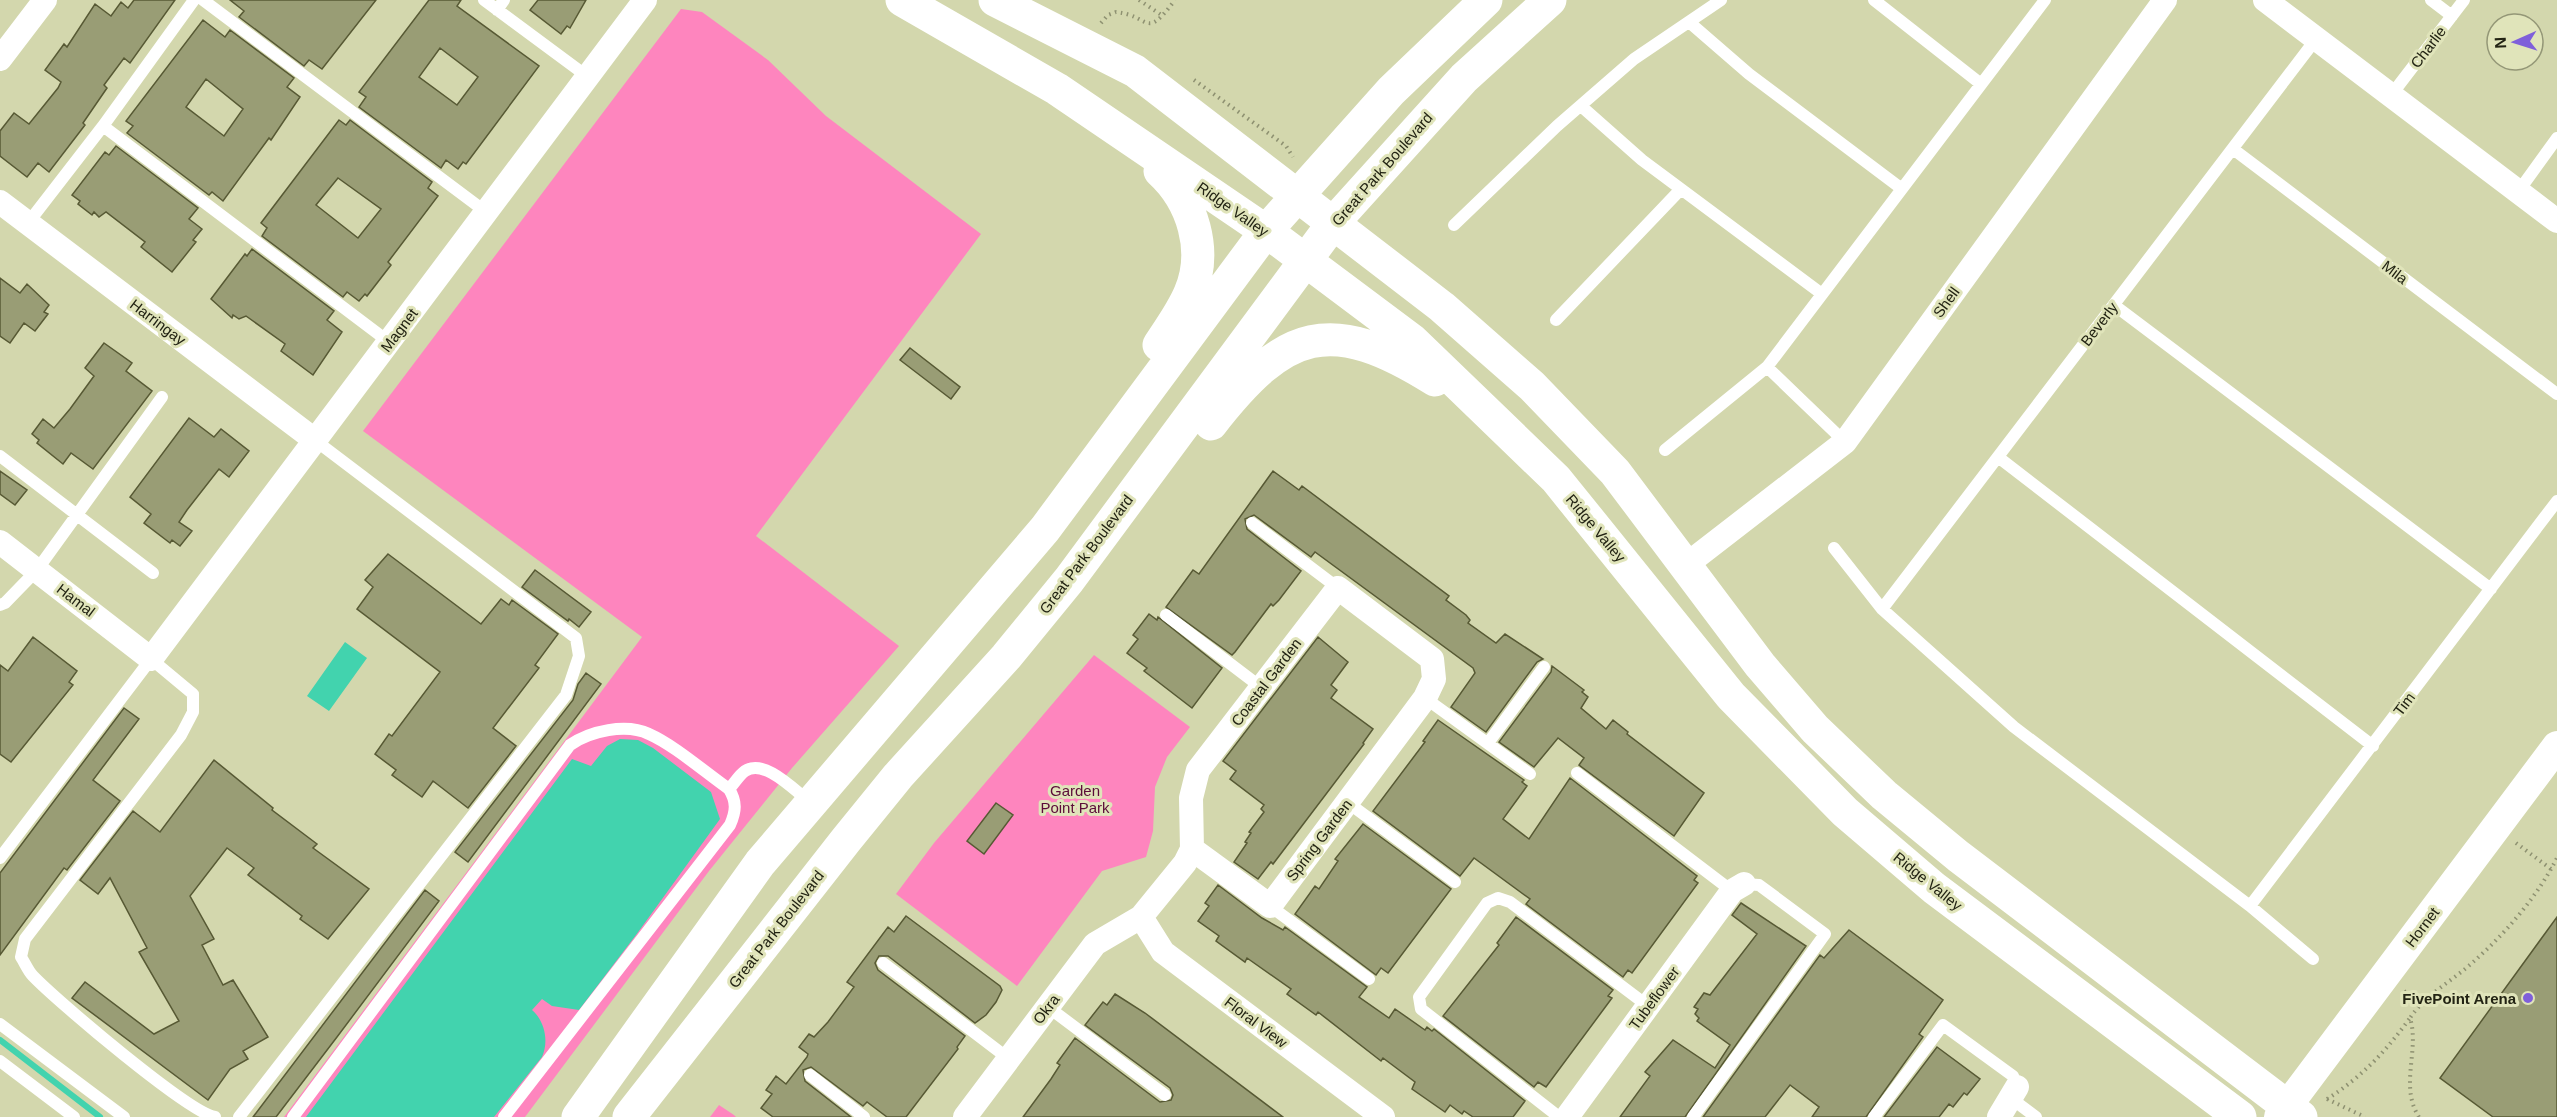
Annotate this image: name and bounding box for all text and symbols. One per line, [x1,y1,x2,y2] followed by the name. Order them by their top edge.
[2485,12,2545,72] north arrow
[2407,23,2449,71] street label: Charlie
[2492,37,2509,49] text: N
[1328,109,1436,229] street label: Great Park Boulevard
[1194,178,1272,240] street label: Ridge Valley
[2379,257,2412,287] street label: Mila
[1929,284,1963,320] street label: Shell
[127,296,189,349] street label: Harringay
[2077,299,2121,349] street label: Beverly
[377,304,421,355] street label: Magnet
[1036,491,1136,617] street label: Great Park Boulevard
[1563,491,1630,566] street label: Ridge Valley
[54,580,98,620] street label: Hamal
[1228,635,1304,729] street label: Coastal Garden
[2390,689,2418,719] street label: Tim
[1040,782,1110,816] park label: Garden Point Park
[1283,796,1355,884] street label: Spring Garden
[1890,848,1966,914] street label: Ridge Valley
[725,867,827,991] street label: Great Park Boulevard
[2402,903,2443,950] street label: Hornet
[1625,963,1683,1033] street label: Tubeflower
[1029,990,1063,1027] street label: Okra
[2402,990,2517,1007] place label: FivePoint Arena
[2521,991,2535,1005] marker: FivePoint Arena
[1221,993,1291,1051] street label: Floral View

